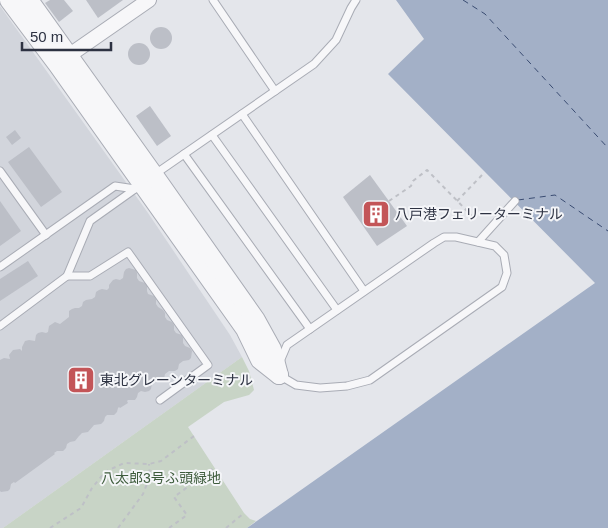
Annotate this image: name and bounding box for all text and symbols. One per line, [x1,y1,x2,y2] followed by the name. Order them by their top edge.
[22,20,111,52] scale bar
[30,28,63,45] text: 50 m
[361,199,391,229] building icon: 八戸港フェリーターミナル
[395,206,563,222] place label: 八戸港フェリーターミナル
[66,365,96,395] building icon: 東北グレーンターミナル
[100,372,253,388] place label: 東北グレーンターミナル
[101,470,221,486] park label: 八太郎3号ふ頭緑地

